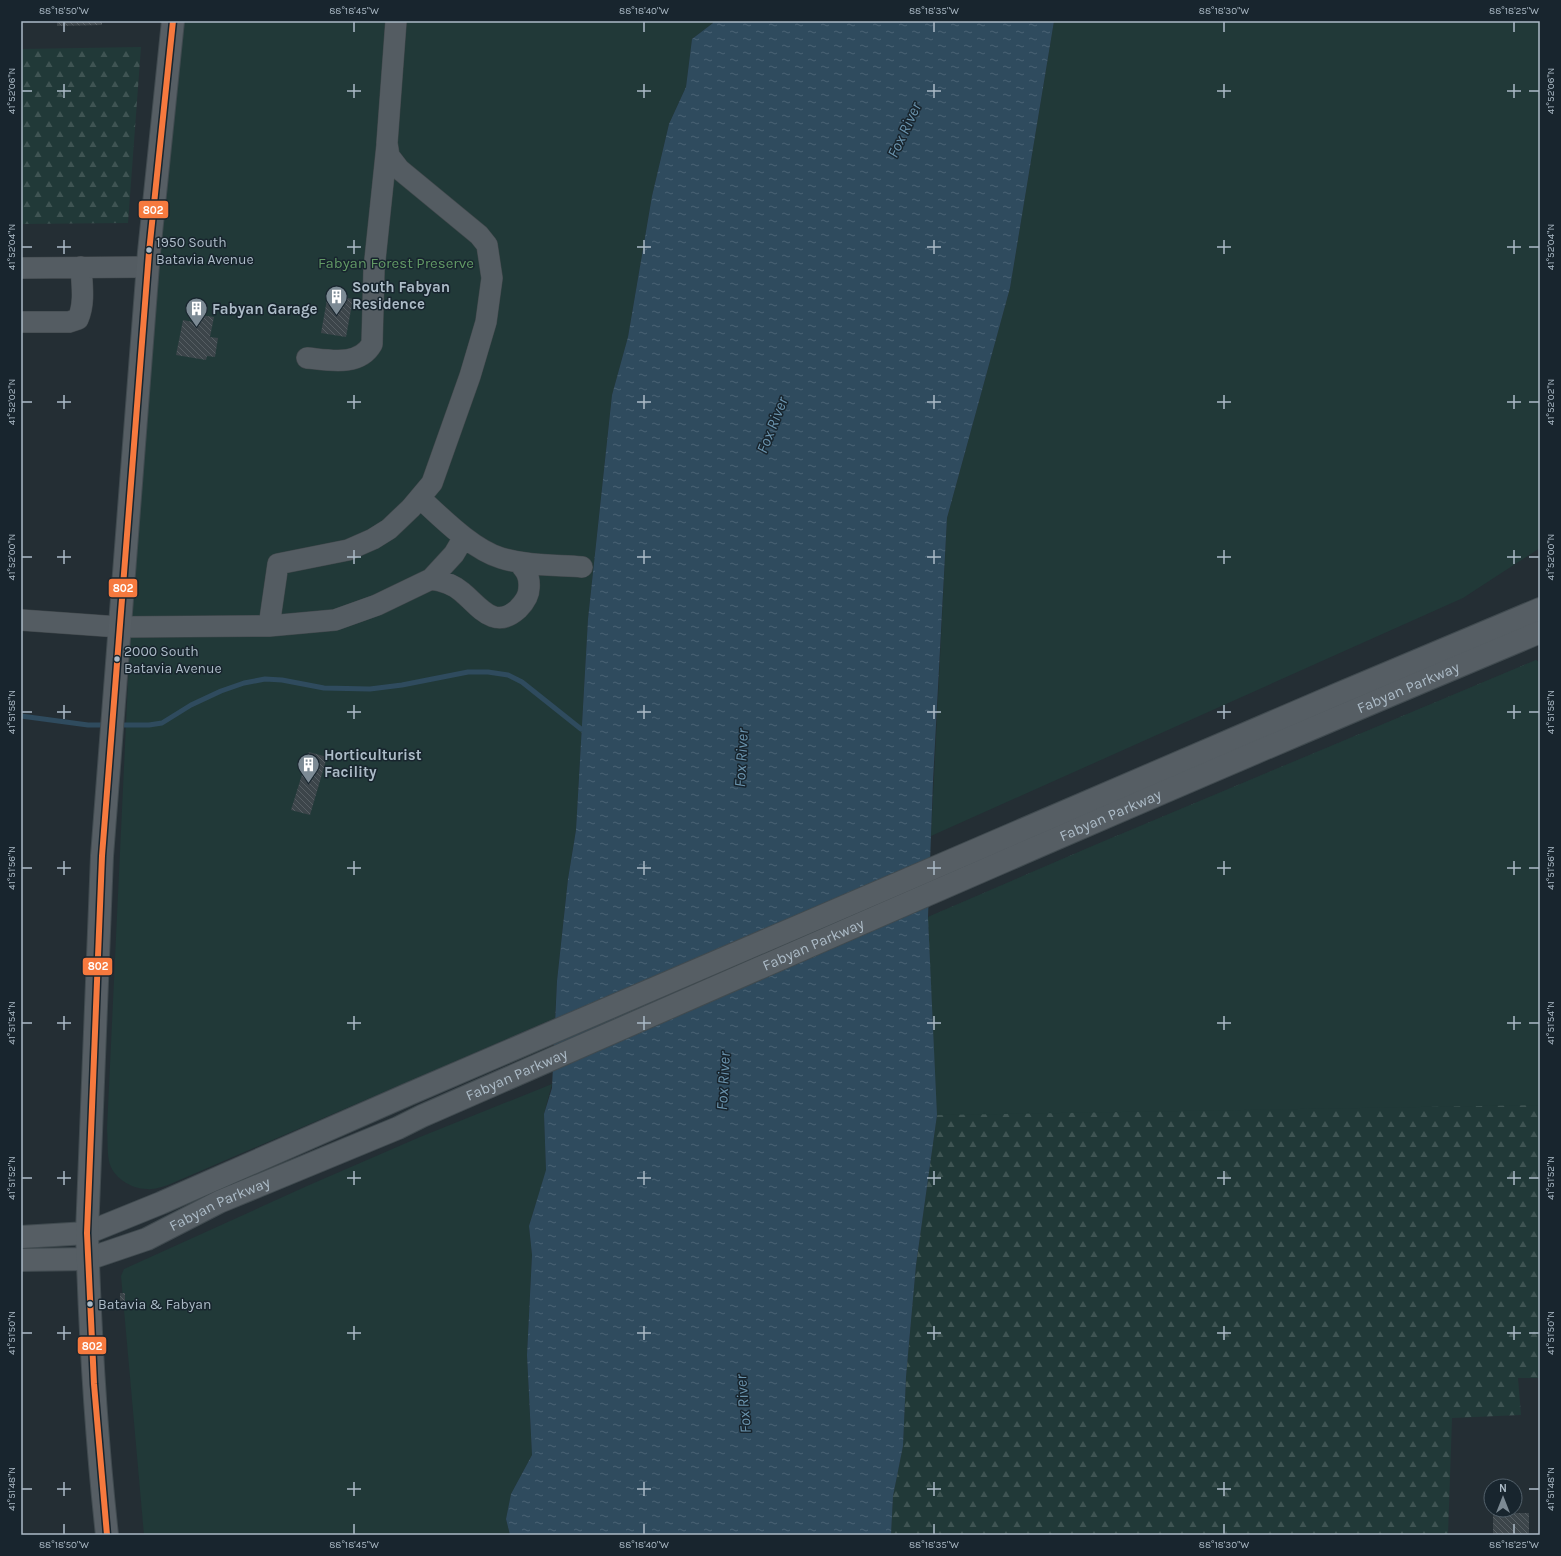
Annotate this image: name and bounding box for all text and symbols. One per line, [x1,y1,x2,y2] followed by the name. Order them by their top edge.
[39,5,89,17] text: 88°18'50"W
[329,5,379,17] text: 88°18'45"W
[619,5,669,17] text: 88°18'40"W
[909,5,959,17] text: 88°18'35"W
[1199,5,1249,17] text: 88°18'30"W
[1489,5,1539,17] text: 88°18'25"W
[6,68,18,114] text: 41°52'06"N
[1545,68,1557,114] text: 41°52'06"N
[883,99,925,161] water label: Fox River
[138,200,169,219] line badge: 802
[143,204,164,217] text: 802
[6,224,18,270] text: 41°52'04"N
[1545,224,1557,270] text: 41°52'04"N
[156,234,254,268] place label: 1950 South Batavia Avenue
[144,245,154,255] marker: 1950 South Batavia Avenue
[318,254,474,272] park label: Fabyan Forest Preserve
[352,278,450,313] place label: South Fabyan Residence
[324,283,350,316] building icon: South Fabyan Residence
[183,296,209,329] building icon: Fabyan Garage
[212,300,318,318] place label: Fabyan Garage
[6,379,18,425] text: 41°52'02"N
[1545,379,1557,425] text: 41°52'02"N
[752,394,792,456] water label: Fox River
[6,534,18,580] text: 41°52'00"N
[1545,534,1557,580] text: 41°52'00"N
[108,578,138,598] line badge: 802
[113,582,134,595] text: 802
[124,643,222,677] place label: 2000 South Batavia Avenue
[112,654,122,664] marker: 2000 South Batavia Avenue
[1354,658,1462,717] street label: Fabyan Parkway
[6,690,18,734] text: 41°51'58"N
[1545,690,1557,734] text: 41°51'58"N
[730,727,752,788] water label: Fox River
[324,746,422,781] place label: Horticulturist Facility
[296,751,322,784] building icon: Horticulturist Facility
[1057,785,1164,845] street label: Fabyan Parkway
[6,846,18,890] text: 41°51'56"N
[1545,846,1557,890] text: 41°51'56"N
[760,914,867,975] street label: Fabyan Parkway
[82,957,113,976] line badge: 802
[88,960,109,973] text: 802
[6,1001,18,1045] text: 41°51'54"N
[1545,1001,1557,1045] text: 41°51'54"N
[463,1044,570,1105] street label: Fabyan Parkway
[712,1050,734,1111] water label: Fox River
[6,1156,18,1200] text: 41°51'52"N
[1545,1156,1557,1200] text: 41°51'52"N
[166,1173,273,1235] street label: Fabyan Parkway
[98,1296,211,1313] place label: Batavia & Fabyan
[85,1299,95,1309] marker: Batavia & Fabyan
[6,1311,18,1355] text: 41°51'50"N
[1545,1311,1557,1355] text: 41°51'50"N
[77,1336,107,1355] line badge: 802
[82,1340,103,1353] text: 802
[731,1373,755,1434] water label: Fox River
[6,1467,18,1511] text: 41°51'48"N
[1545,1467,1557,1511] text: 41°51'48"N
[1483,1478,1523,1518] north arrow
[1499,1482,1507,1495] text: N
[39,1539,89,1551] text: 88°18'50"W
[329,1539,379,1551] text: 88°18'45"W
[619,1539,669,1551] text: 88°18'40"W
[909,1539,959,1551] text: 88°18'35"W
[1199,1539,1249,1551] text: 88°18'30"W
[1489,1539,1539,1551] text: 88°18'25"W

